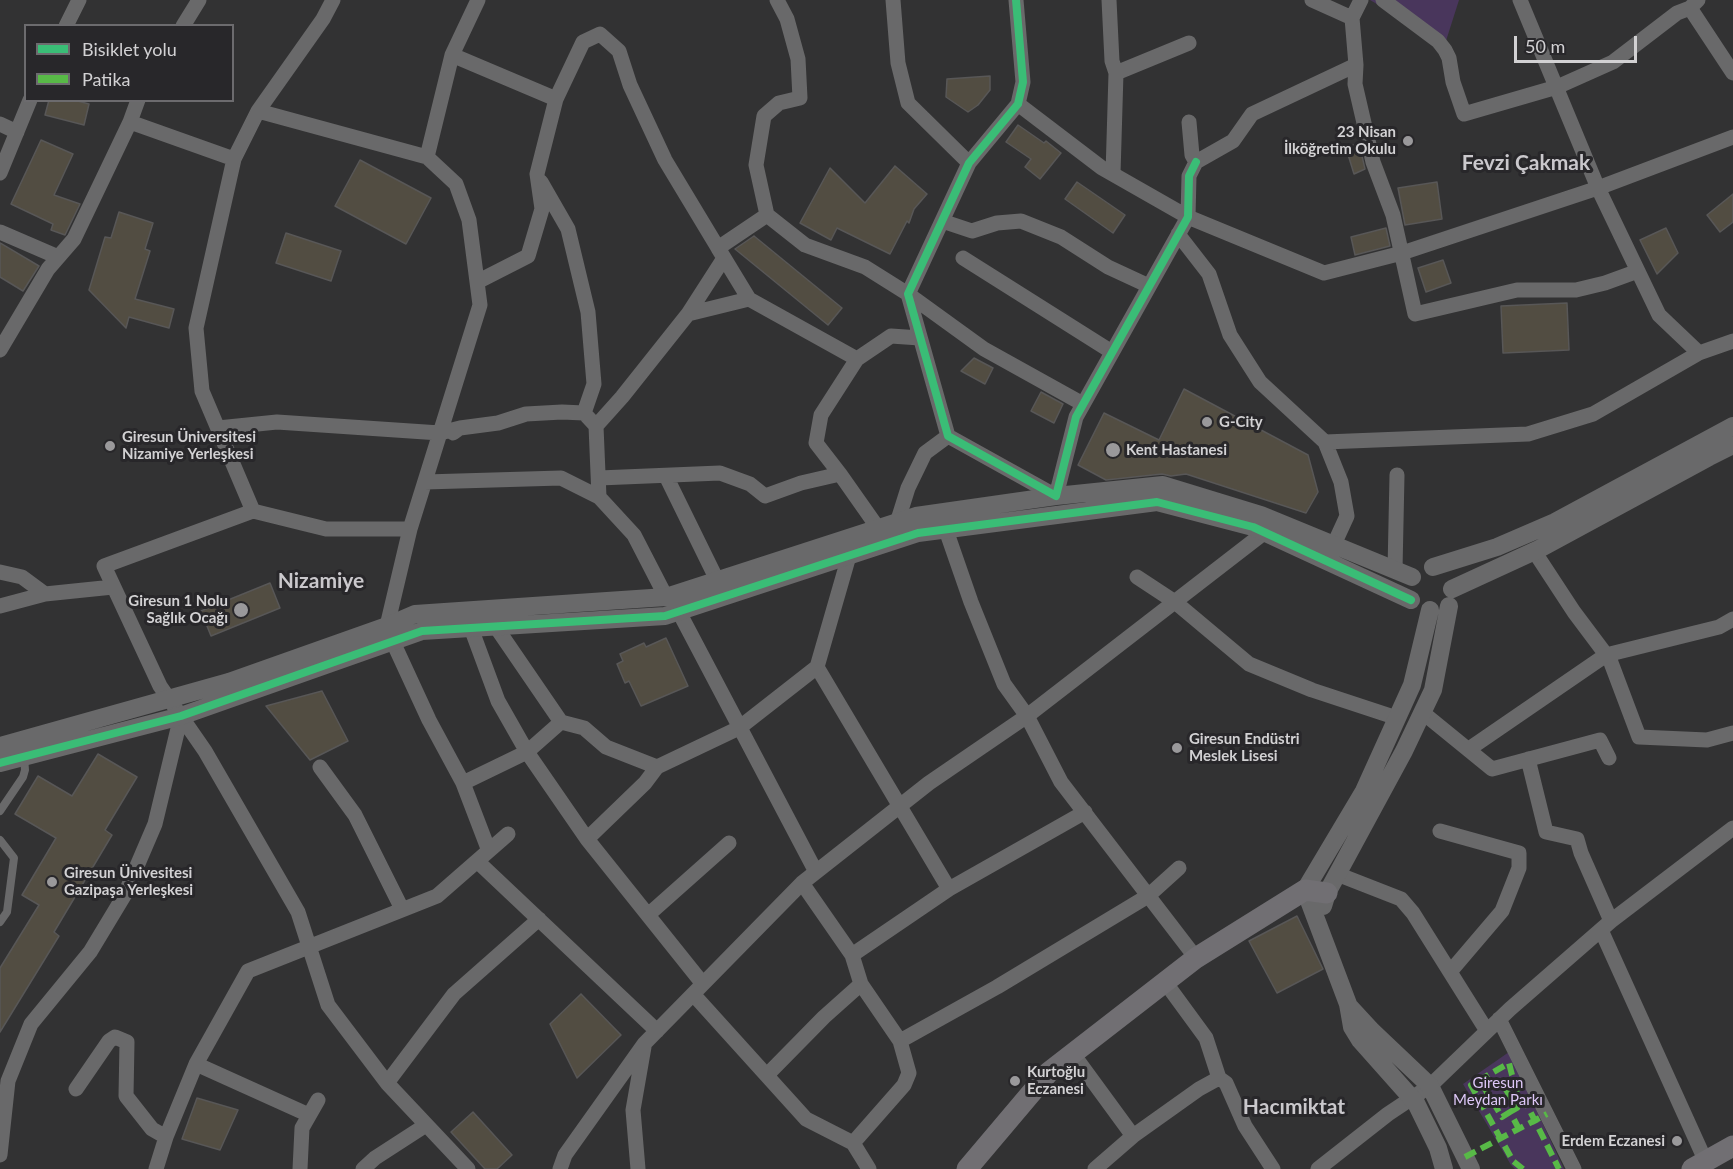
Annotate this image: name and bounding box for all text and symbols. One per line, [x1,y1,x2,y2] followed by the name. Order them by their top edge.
[24,24,234,102] legend
[1517,24,1640,62] scale bar
[1525,35,1565,57] text: 50 m
[82,38,177,60] text: Bisiklet yolu
[82,68,131,90] text: Patika
[1284,123,1396,158] place label: 23 Nisan İlköğretim Okulu
[1401,134,1415,148] marker: 23 Nisan İlköğretim Okulu
[1462,150,1590,176] district label: Fevzi Çakmak
[1219,413,1263,431] place label: G-City
[1200,415,1214,429] marker: G-City
[122,428,256,463] place label: Giresun Üniversitesi Nizamiye Yerleşkesi
[103,439,117,453] marker: Giresun Üniversitesi Nizamiye Yerleşkesi
[1104,441,1122,459] marker: Kent Hastanesi
[1126,441,1227,459] place label: Kent Hastanesi
[278,568,364,594] district label: Nizamiye
[128,592,228,627] place label: Giresun 1 Nolu Sağlık Ocağı
[232,601,250,619] marker: Giresun 1 Nolu Sağlık Ocağı
[1189,730,1300,765] place label: Giresun Endüstri Meslek Lisesi
[1170,741,1184,755] marker: Giresun Endüstri Meslek Lisesi
[64,864,193,899] place label: Giresun Ünivesitesi Gazipaşa Yerleşkesi
[45,875,59,889] marker: Giresun Ünivesitesi Gazipaşa Yerleşkesi
[1027,1063,1085,1098] place label: Kurtoğlu Eczanesi
[1008,1074,1022,1088] marker: Kurtoğlu Eczanesi
[1453,1074,1543,1109] park label: Giresun Meydan Parkı
[1243,1094,1345,1120] district label: Hacımiktat
[1562,1132,1665,1150] place label: Erdem Eczanesi
[1670,1134,1684,1148] marker: Erdem Eczanesi

